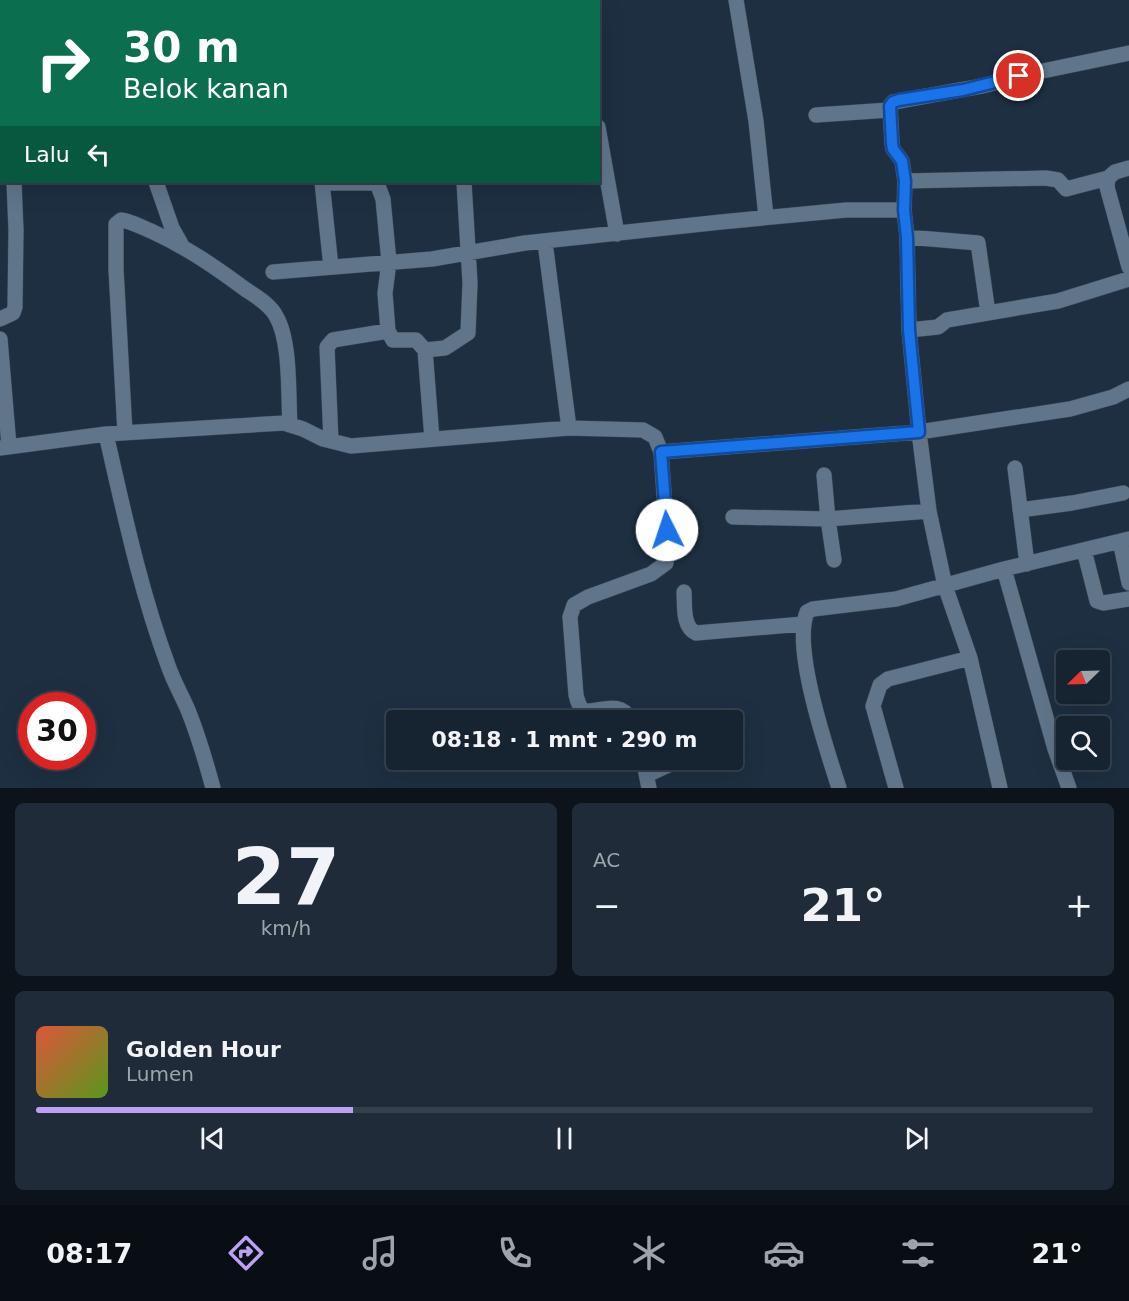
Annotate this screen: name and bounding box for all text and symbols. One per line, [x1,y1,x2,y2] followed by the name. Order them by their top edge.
[123,23,240,72] text: 30 m
[24,24,102,102] icon: right
[993,50,1044,101] pin
[1002,59,1035,92] icon: arrive
[123,73,289,104] text: Belok kanan
[82,138,115,171] icon: left
[24,142,70,167] text: Lalu
[635,498,699,562] position arrow
[1056,650,1110,704] north arrow
[1056,650,1110,770] map controls
[18,692,96,770] speed limit sign: 30
[1056,716,1110,770] button: search
[432,727,697,752] text: 08:18 · 1 mnt · 290 m
[232,832,340,922] text: 27
[593,848,620,872] text: AC
[800,879,886,932] text: 21°
[593,886,621,925] text: −
[1065,886,1093,925] text: +
[261,916,311,940] text: km/h
[126,1037,281,1062] text: Golden Hour
[126,1062,194,1086] text: Lumen
[196,1122,229,1155] icon: previous
[548,1122,581,1155] icon: pause
[900,1122,933,1155] icon: next
[225,1232,267,1274] icon: directions
[359,1232,401,1274] icon: music
[494,1232,536,1274] icon: phone
[628,1232,670,1274] icon: climate
[763,1232,805,1274] icon: car
[897,1232,939,1274] icon: filters
[46,1238,132,1269] text: 08:17
[1032,1238,1083,1269] text: 21°

